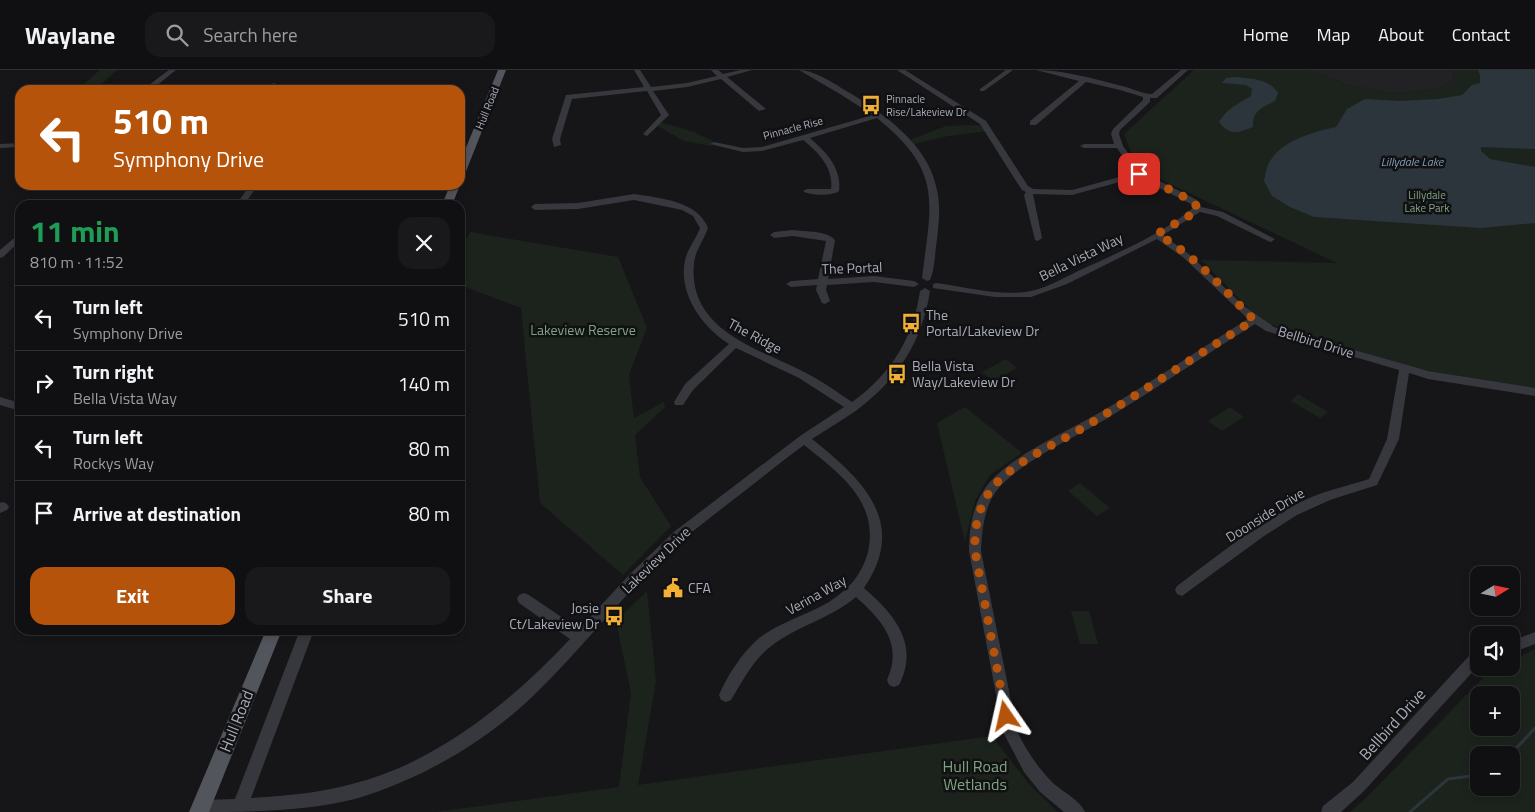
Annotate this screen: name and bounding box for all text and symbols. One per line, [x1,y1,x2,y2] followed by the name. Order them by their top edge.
[145,12,495,57] search box
[25,17,115,53] text: Waylane
[203,20,298,49] text: Search here
[163,21,191,49] icon: search
[1243,21,1289,48] text: Home
[1317,21,1350,48] text: Map
[1378,21,1424,48] text: About
[1452,21,1510,48] text: Contact
[471,84,503,132] street label: Hull Road
[886,91,967,120] place label: Pinnacle Rise/Lakeview Dr
[113,94,209,148] text: 510 m
[860,94,882,116] bus stop icon: Pinnacle Rise/Lakeview Dr
[30,105,95,170] icon: left
[761,112,825,144] street label: Pinnacle Rise
[113,142,264,176] text: Symphony Drive
[1381,152,1445,171] water label: Lillydale Lake
[1118,153,1160,195] pin
[1125,160,1153,188] icon: arrive
[1405,187,1450,216] park label: Lillydale Lake Park
[30,208,120,254] text: 11 min
[398,217,450,269] button: close
[1035,227,1126,286] street label: Bella Vista Way
[30,250,124,274] text: 810 m · 11:52
[821,256,883,279] street label: The Portal
[73,292,143,321] text: Turn left
[30,304,58,332] icon: left
[398,304,450,333] text: 510 m
[926,304,1039,341] place label: The Portal/Lakeview Dr
[900,312,922,334] bus stop icon: The Portal/Lakeview Dr
[725,313,786,359] street label: The Ridge
[530,319,636,340] park label: Lakeview Reserve
[1276,320,1357,363] street label: Bellbird Drive
[73,321,183,345] text: Symphony Drive
[912,355,1015,392] place label: Bella Vista Way/Lakeview Dr
[73,357,154,386] text: Turn right
[886,363,908,385] bus stop icon: Bella Vista Way/Lakeview Dr
[30,369,58,397] icon: right
[398,369,450,398] text: 140 m
[73,386,177,410] text: Bella Vista Way
[73,422,143,451] text: Turn left
[30,434,58,462] icon: left
[409,434,450,463] text: 80 m
[73,451,154,475] text: Rockys Way
[1221,482,1308,547] street label: Doonside Drive
[30,499,58,527] icon: arrive
[73,499,241,528] text: Arrive at destination
[409,499,450,528] text: 80 m
[617,521,695,598] street label: Lakeview Drive
[1470,566,1520,616] north arrow
[1470,566,1520,796] map controls
[30,567,235,625] button: Exit
[245,567,450,625] button: Share
[782,569,850,620] street label: Verina Way
[662,577,684,599] public building icon: CFA
[688,577,712,598] place label: CFA
[509,597,599,634] place label: Josie Ct/Lakeview Dr
[603,605,625,627] bus stop icon: Josie Ct/Lakeview Dr
[1470,626,1520,676] button: sound
[1353,683,1431,765] street label: Bellbird Drive
[213,686,259,756] street label: Hull Road
[1470,686,1520,736] button: +
[979,689,1031,741] position arrow
[1470,746,1520,796] button: −
[943,754,1007,796] park label: Hull Road Wetlands

